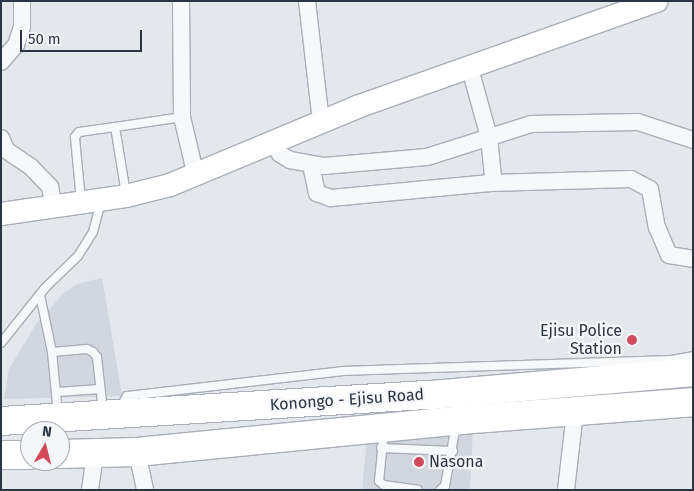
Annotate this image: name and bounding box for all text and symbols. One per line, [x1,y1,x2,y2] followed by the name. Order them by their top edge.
[22,20,145,52] scale bar
[28,30,61,48] text: 50 m
[540,321,622,359] place label: Ejisu Police Station
[626,334,638,346] marker: Ejisu Police Station
[269,385,425,415] street label: Konongo - Ejisu Road
[20,421,70,471] north arrow
[41,423,53,441] text: N
[429,452,483,472] place label: Nasona
[413,456,425,468] marker: Nasona

